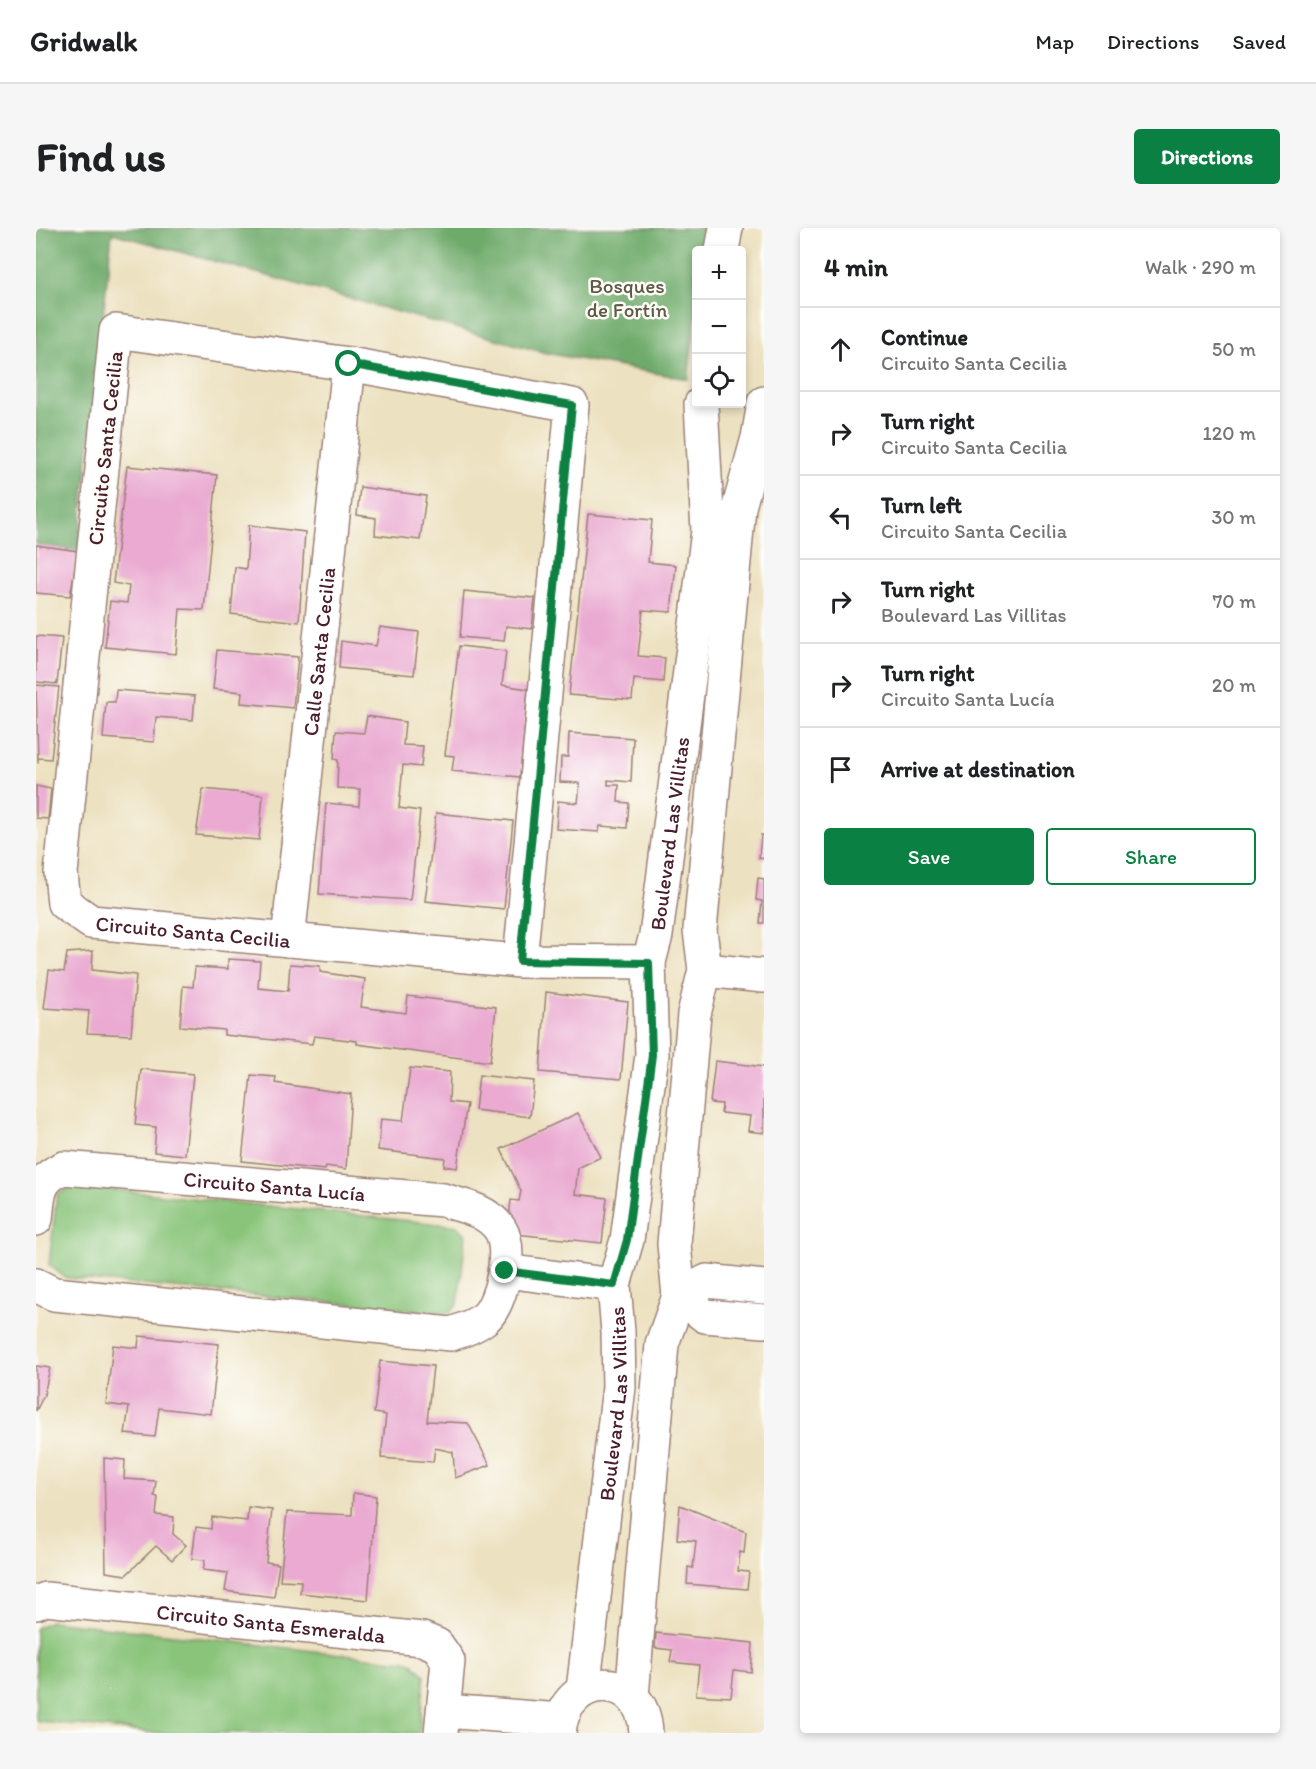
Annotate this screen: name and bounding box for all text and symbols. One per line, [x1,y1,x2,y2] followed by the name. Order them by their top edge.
[30,24,138,58] text: Gridwalk
[1036,29,1074,54] text: Map
[1107,29,1199,54] text: Directions
[1232,29,1286,54] text: Saved
[1134,129,1280,184] button: Directions
[36,131,166,182] text: Find us
[692,246,746,408] map controls
[692,246,746,300] button: +
[824,251,888,283] text: 4 min
[1145,255,1256,279] text: Walk · 290 m
[587,273,667,322] park label: Bosques de Fortín
[692,300,746,354] button: −
[881,324,968,351] text: Continue
[824,333,857,366] icon: ahead
[1212,337,1256,361] text: 50 m
[82,349,128,546] street label: Circuito Santa Cecilia
[335,350,361,376] route start
[881,351,1067,375] text: Circuito Santa Cecilia
[692,354,746,408] button: locate
[881,408,975,435] text: Turn right
[824,417,857,450] icon: right
[1203,421,1256,445] text: 120 m
[881,435,1067,459] text: Circuito Santa Cecilia
[881,492,962,519] text: Turn left
[824,501,857,534] icon: left
[1211,505,1256,529] text: 30 m
[881,519,1067,543] text: Circuito Santa Cecilia
[297,566,340,737] street label: Calle Santa Cecilia
[881,576,975,603] text: Turn right
[824,585,857,618] icon: right
[1212,589,1256,613] text: 70 m
[881,603,1067,627] text: Boulevard Las Villitas
[881,660,975,687] text: Turn right
[824,669,857,702] icon: right
[1212,673,1256,697] text: 20 m
[881,687,1055,711] text: Circuito Santa Lucía
[644,735,694,932] street label: Boulevard Las Villitas
[824,753,857,786] icon: arrive
[881,756,1075,783] text: Arrive at destination
[824,828,1034,885] button: Save
[1046,828,1256,885] button: Share
[95,910,292,953] street label: Circuito Santa Cecilia
[182,1166,366,1206] street label: Circuito Santa Lucía
[491,1257,517,1283] route end
[593,1306,632,1502] street label: Boulevard Las Villitas
[155,1598,387,1648] street label: Circuito Santa Esmeralda

